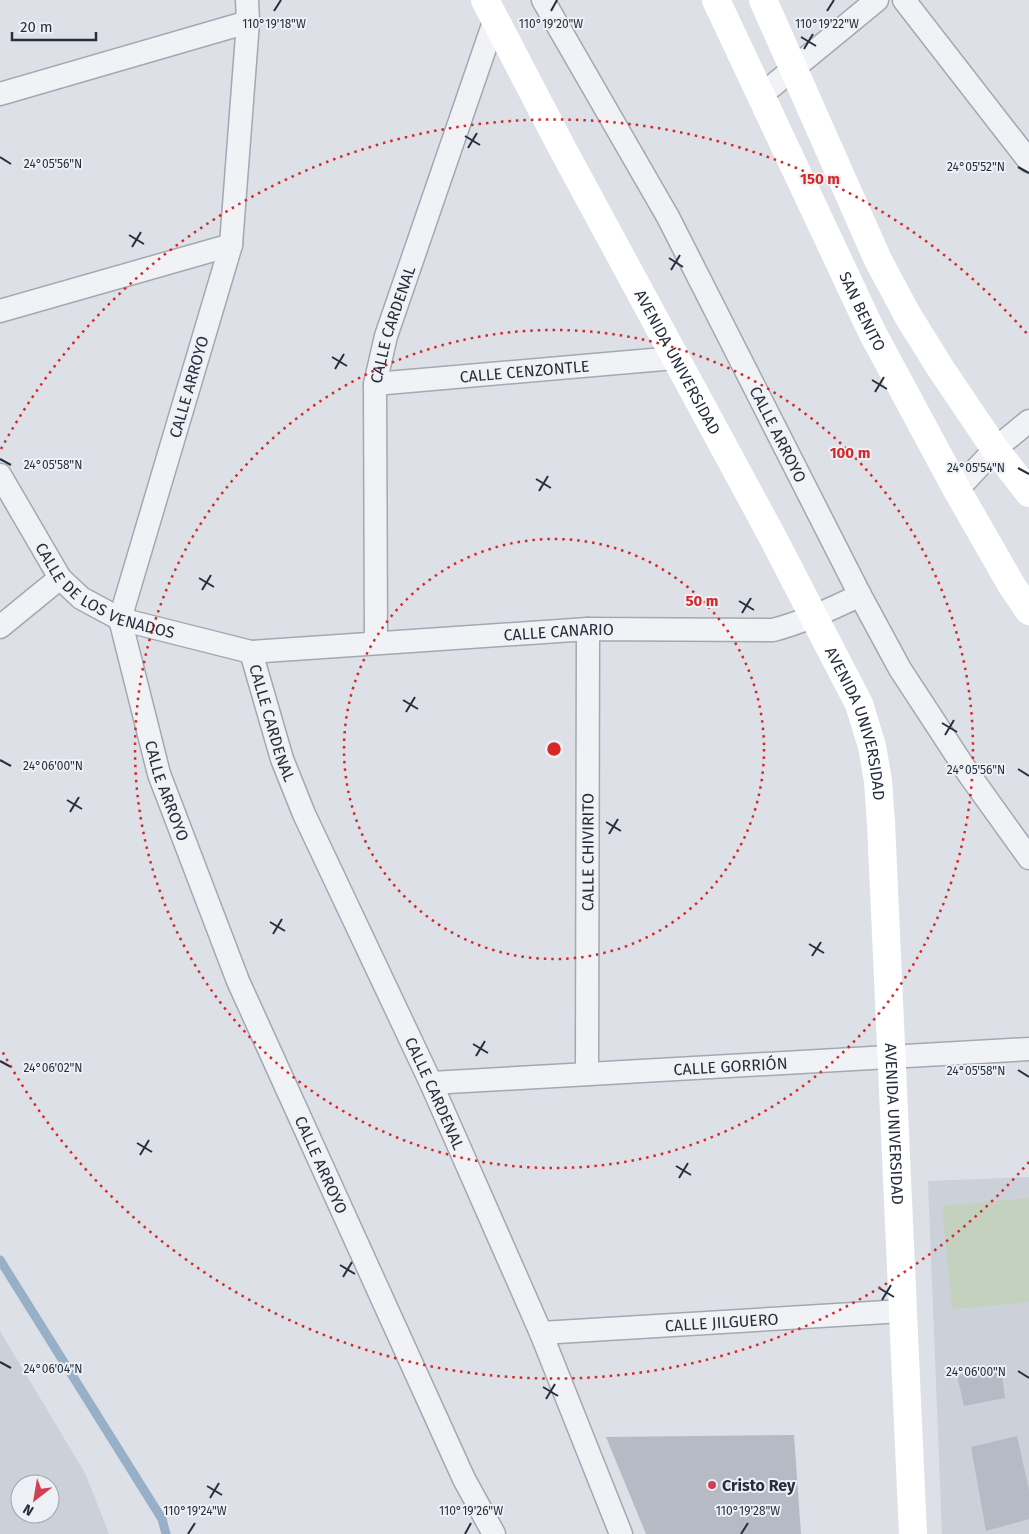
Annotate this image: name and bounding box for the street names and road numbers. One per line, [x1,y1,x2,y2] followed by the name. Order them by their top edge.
[366,263,419,385] street label: CALLE CARDENAL
[835,268,890,354] street label: SAN BENITO
[631,286,725,438] street label: AVENIDA UNIVERSIDAD
[165,334,213,440] street label: CALLE ARROYO
[459,356,590,386] street label: CALLE CENZONTLE
[746,383,811,485] street label: CALLE ARROYO
[32,539,177,642] street label: CALLE DE LOS VENADOS
[503,619,614,644] street label: CALLE CANARIO
[821,643,889,801] street label: AVENIDA UNIVERSIDAD
[246,662,300,784] street label: CALLE CARDENAL
[141,738,193,844] street label: CALLE ARROYO
[578,793,597,911] street label: CALLE CHIVIRITO
[401,1034,469,1153] street label: CALLE CARDENAL
[881,1043,908,1205] street label: AVENIDA UNIVERSIDAD
[673,1053,788,1079] street label: CALLE GORRIÓN
[291,1113,352,1217] street label: CALLE ARROYO
[664,1309,779,1335] street label: CALLE JILGUERO

